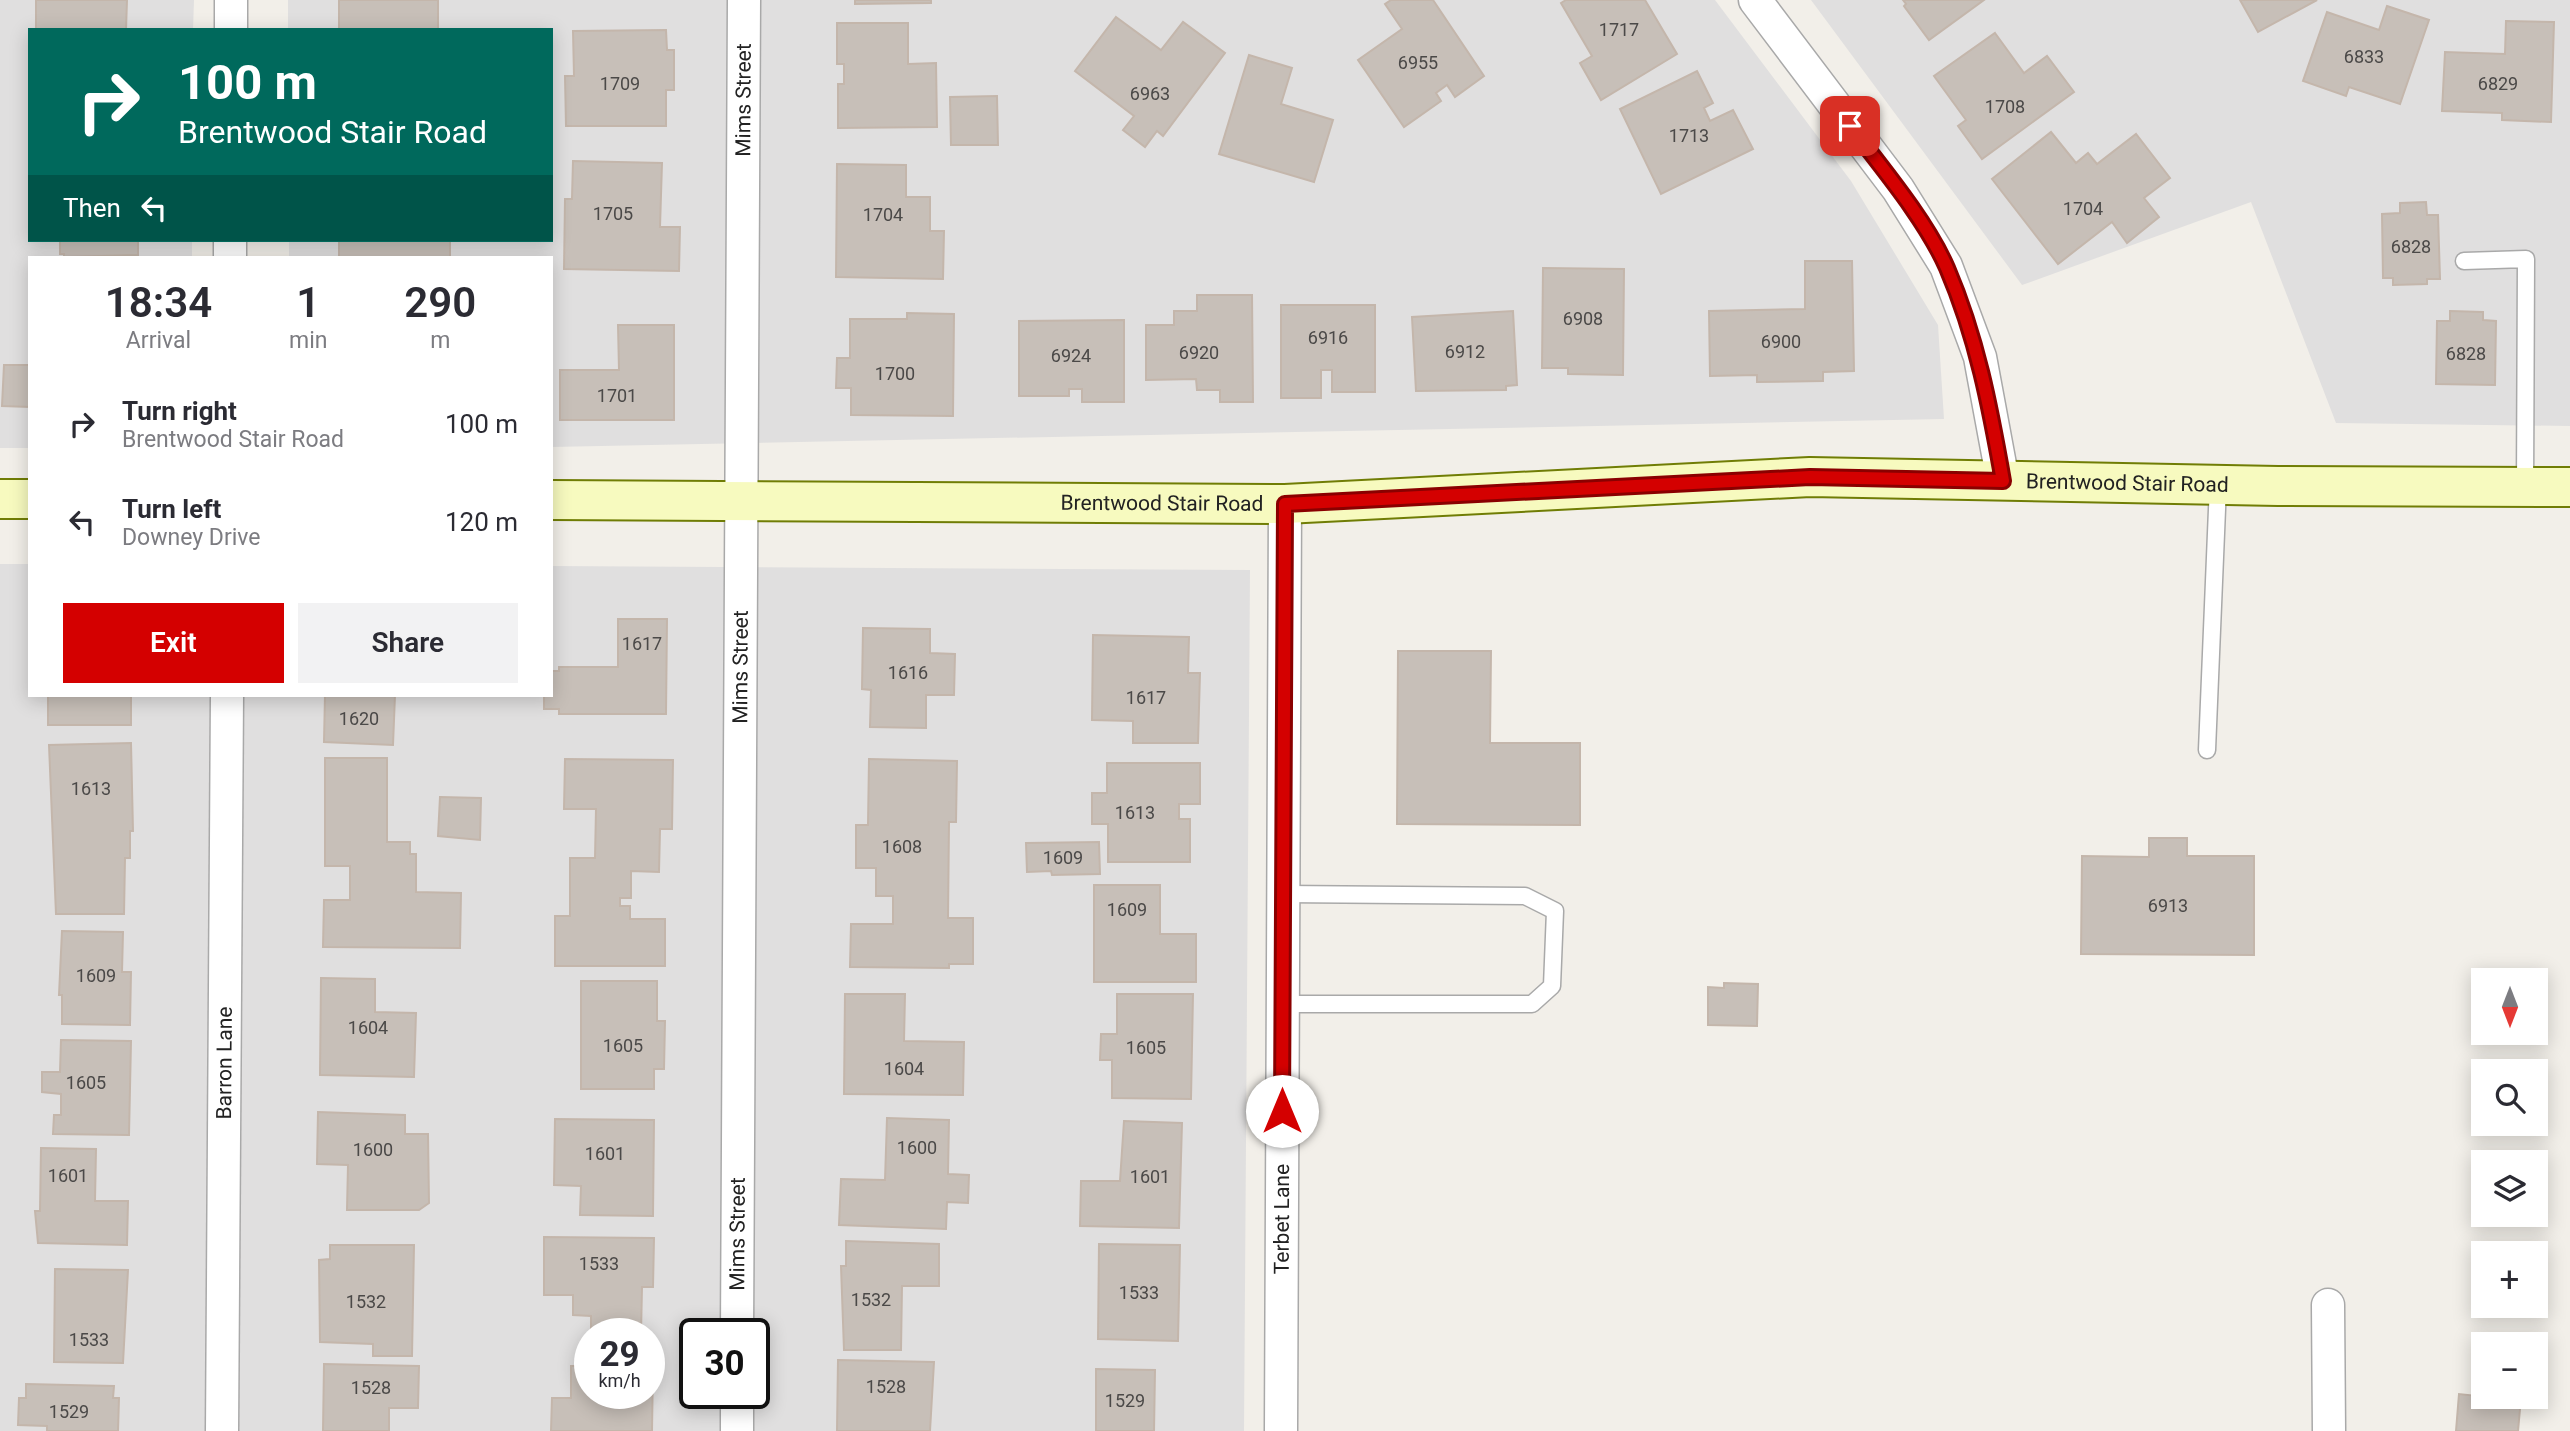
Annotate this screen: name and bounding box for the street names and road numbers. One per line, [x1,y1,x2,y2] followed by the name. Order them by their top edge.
[731,43,756,157] street label: Mims Street
[2026,469,2229,497] street label: Brentwood Stair Road
[1060,491,1264,516] street label: Brentwood Stair Road
[728,610,753,724] street label: Mims Street
[212,1006,237,1120] street label: Barron Lane
[1270,1164,1294,1274] street label: Terbet Lane
[725,1177,750,1291] street label: Mims Street

